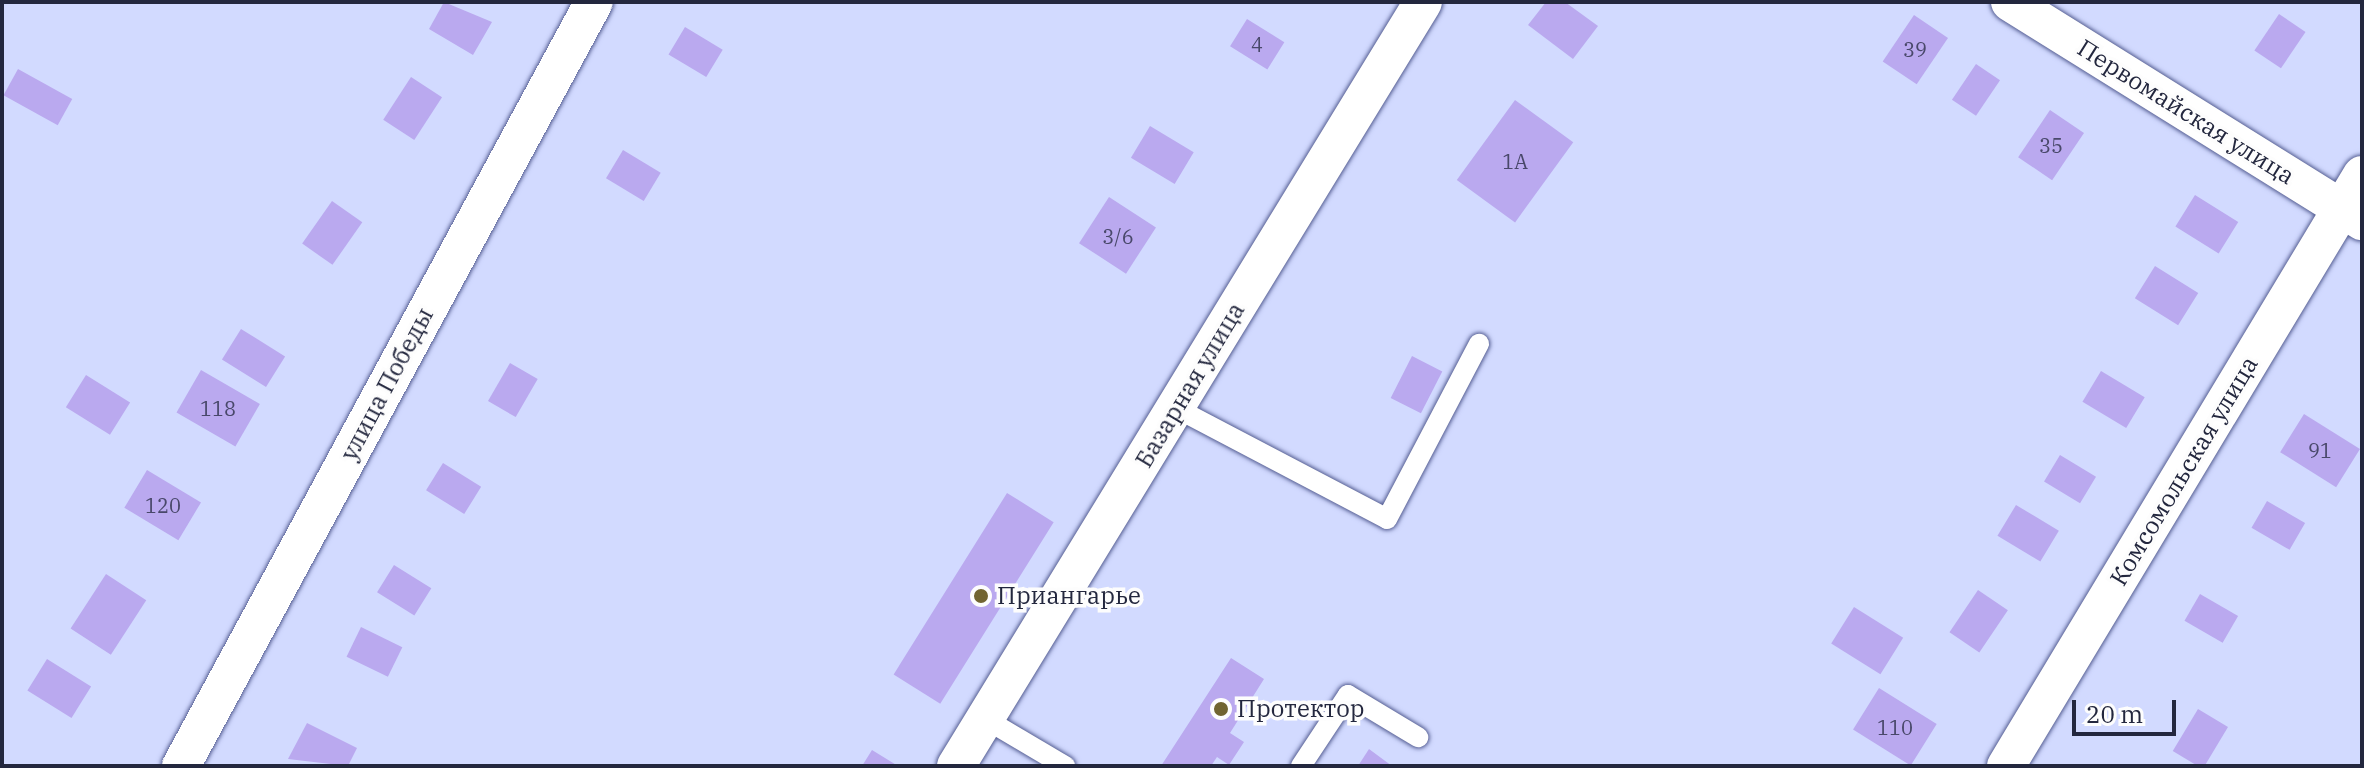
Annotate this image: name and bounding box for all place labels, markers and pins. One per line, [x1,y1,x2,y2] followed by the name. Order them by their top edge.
[997,582,1141,610] place label: Приангарье
[972,587,990,605] marker: Приангарье
[1237,695,1365,723] place label: Протектор
[1212,700,1230,718] marker: Протектор

